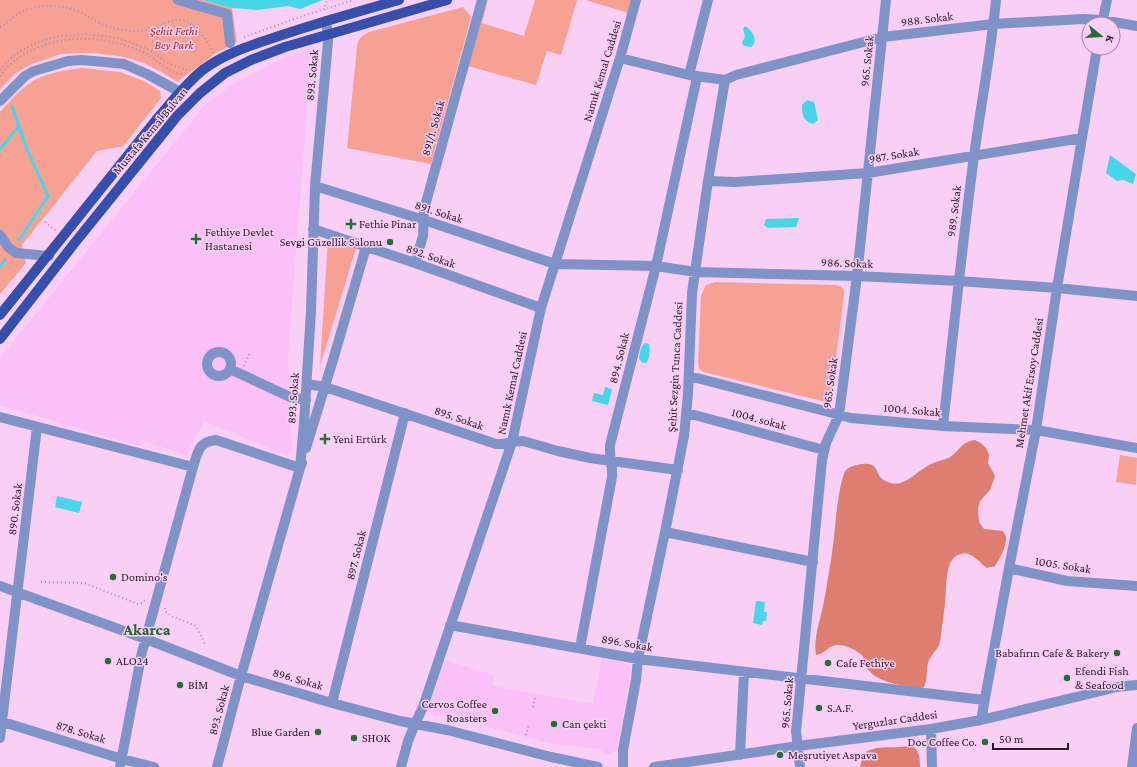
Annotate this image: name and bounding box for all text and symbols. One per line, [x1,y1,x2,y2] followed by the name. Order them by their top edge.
[900,9,954,29] street label: 988. Sokak
[1081,16,1121,56] north arrow
[580,19,624,123] street label: Namık Kemal Caddesi
[150,24,199,52] park label: Şehit Fethi Bey Park
[1103,34,1117,45] text: K
[857,35,877,87] street label: 965. Sokak
[303,49,321,101] street label: 893. Sokak
[110,85,190,177] street label: Mustafa Kemal Bulvarı
[418,98,448,158] street label: 891/1. Sokak
[868,144,920,166] street label: 987. Sokak
[944,184,964,238] street label: 989. Sokak
[413,198,465,226] street label: 891. Sokak
[359,217,417,231] place label: Fethie Pinar
[346,219,356,229] marker: Fethie Pinar
[205,225,275,253] place label: Fethiye Devlet Hastanesi
[190,233,202,245] marker: Fethiye Devlet Hastanesi
[280,235,383,249] place label: Sevgi Güzellik Salonu
[385,237,395,247] marker: Sevgi Güzellik Salonu
[404,241,458,271] street label: 892. Sokak
[821,255,874,271] street label: 986. Sokak
[665,301,685,433] street label: Şehit Sezgin Tunca Caddesi
[1012,317,1046,449] street label: Mehmet Akif Ersoy Caddesi
[494,330,530,436] street label: Namık Kemal Caddesi
[606,331,632,385] street label: 894. Sokak
[820,356,841,409] street label: 965. Sokak
[284,372,302,424] street label: 893. Sokak
[883,401,941,419] street label: 1004. Sokak
[432,403,486,433] street label: 895. Sokak
[730,405,788,433] street label: 1004. sokak
[333,432,387,446] place label: Yeni Ertürk
[320,434,330,444] marker: Yeni Ertürk
[5,482,25,536] street label: 890. Sokak
[343,528,369,581] street label: 897. Sokak
[1034,554,1092,576] street label: 1005. Sokak
[121,570,168,584] place label: Domino's
[108,572,118,582] marker: Domino's
[123,621,171,638] district label: Akarca
[600,632,654,654] street label: 896. Sokak
[995,646,1109,660] place label: Babafırın Cafe & Bakery
[1112,648,1122,658] marker: Babafırın Cafe & Bakery
[116,654,149,668] place label: ALO24
[103,656,113,666] marker: ALO24
[836,656,895,670] place label: Cafe Fethiye
[823,658,833,668] marker: Cafe Fethiye
[1075,664,1129,692] place label: Efendi Fish & Seafood
[271,665,325,693] street label: 896. Sokak
[1062,673,1072,683] marker: Efendi Fish & Seafood
[778,677,796,729] street label: 965. Sokak
[188,678,208,692] place label: BİM
[175,680,185,690] marker: BİM
[206,683,232,737] street label: 893. Sokak
[422,697,487,725] place label: Cervos Coffee Roasters
[827,701,854,715] place label: S.A.F.
[814,703,824,713] marker: S.A.F.
[490,706,500,716] marker: Cervos Coffee Roasters
[852,707,938,733] street label: Yerguzlar Caddesi
[562,717,606,731] place label: Can çekti
[54,718,108,746] street label: 878. Sokak
[549,719,559,729] marker: Can çekti
[251,725,311,739] place label: Blue Garden
[993,725,1068,751] scale bar
[313,727,323,737] marker: Blue Garden
[362,731,391,745] place label: SHOK
[999,732,1024,746] text: 50 m
[349,733,359,743] marker: SHOK
[907,735,977,749] place label: Doc Coffee Co.
[980,737,990,747] marker: Doc Coffee Co.
[788,748,877,762] place label: Meşrutiyet Aspava
[775,750,785,760] marker: Meşrutiyet Aspava

